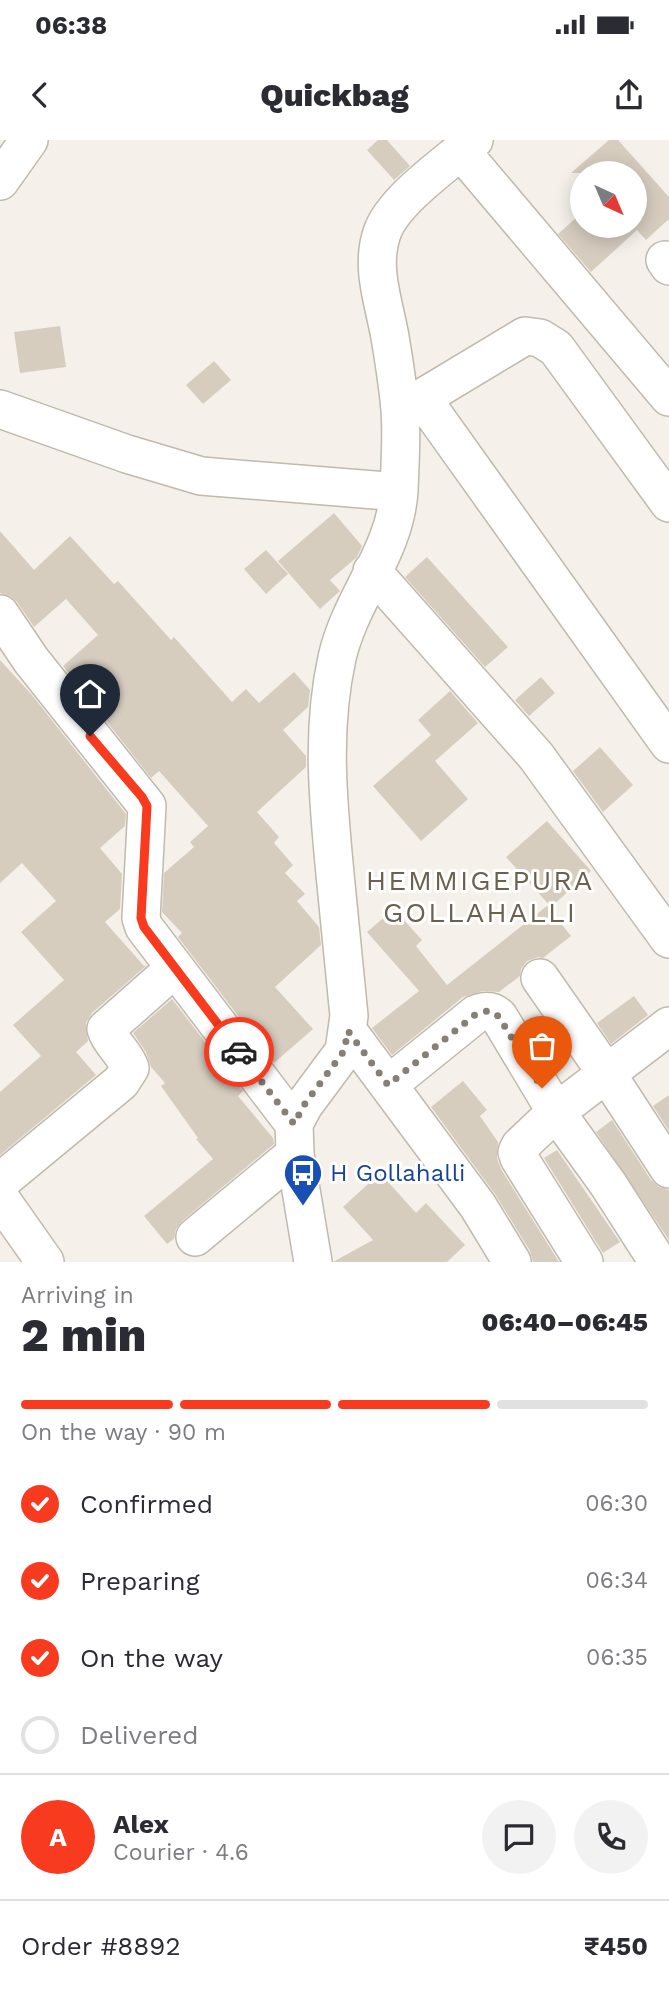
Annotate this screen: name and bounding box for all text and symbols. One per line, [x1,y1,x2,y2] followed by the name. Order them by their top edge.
[35,10,107,40] text: 06:38
[21,76,59,114] icon: back
[260,76,409,114] text: Quickbag
[610,76,648,114] icon: share
[570,161,648,238] north arrow
[570,161,647,238] map controls
[60,664,120,736] pin
[71,675,109,713] icon: home
[366,864,594,929] district label: HEMMIGEPURA GOLLAHALLI
[512,1016,572,1088] pin
[204,1017,274,1087] courier
[523,1027,561,1065] icon: bag
[220,1033,258,1071] icon: car
[282,1152,324,1207] bus stop icon: H Gollahalli
[330,1159,465,1187] place label: H Gollahalli
[21,1282,134,1309] text: Arriving in
[482,1307,648,1337] text: 06:40–06:45
[21,1308,146,1362] text: 2 min
[21,1419,226,1446] text: On the way · 90 m
[21,1485,59,1523] icon: check
[80,1489,213,1519] text: Confirmed
[585,1490,648,1517] text: 06:30
[21,1562,59,1600] icon: check
[80,1566,200,1596] text: Preparing
[585,1567,648,1594] text: 06:34
[21,1639,59,1677] icon: check
[80,1643,223,1673] text: On the way
[586,1644,648,1671] text: 06:35
[80,1720,199,1750] text: Delivered
[482,1800,556,1874] button: chat
[574,1800,648,1874] button: phone
[113,1809,169,1839] text: Alex
[49,1822,67,1852] text: A
[113,1839,249,1866] text: Courier · 4.6
[21,1931,181,1961] text: Order #8892
[584,1931,648,1961] text: ₹450

